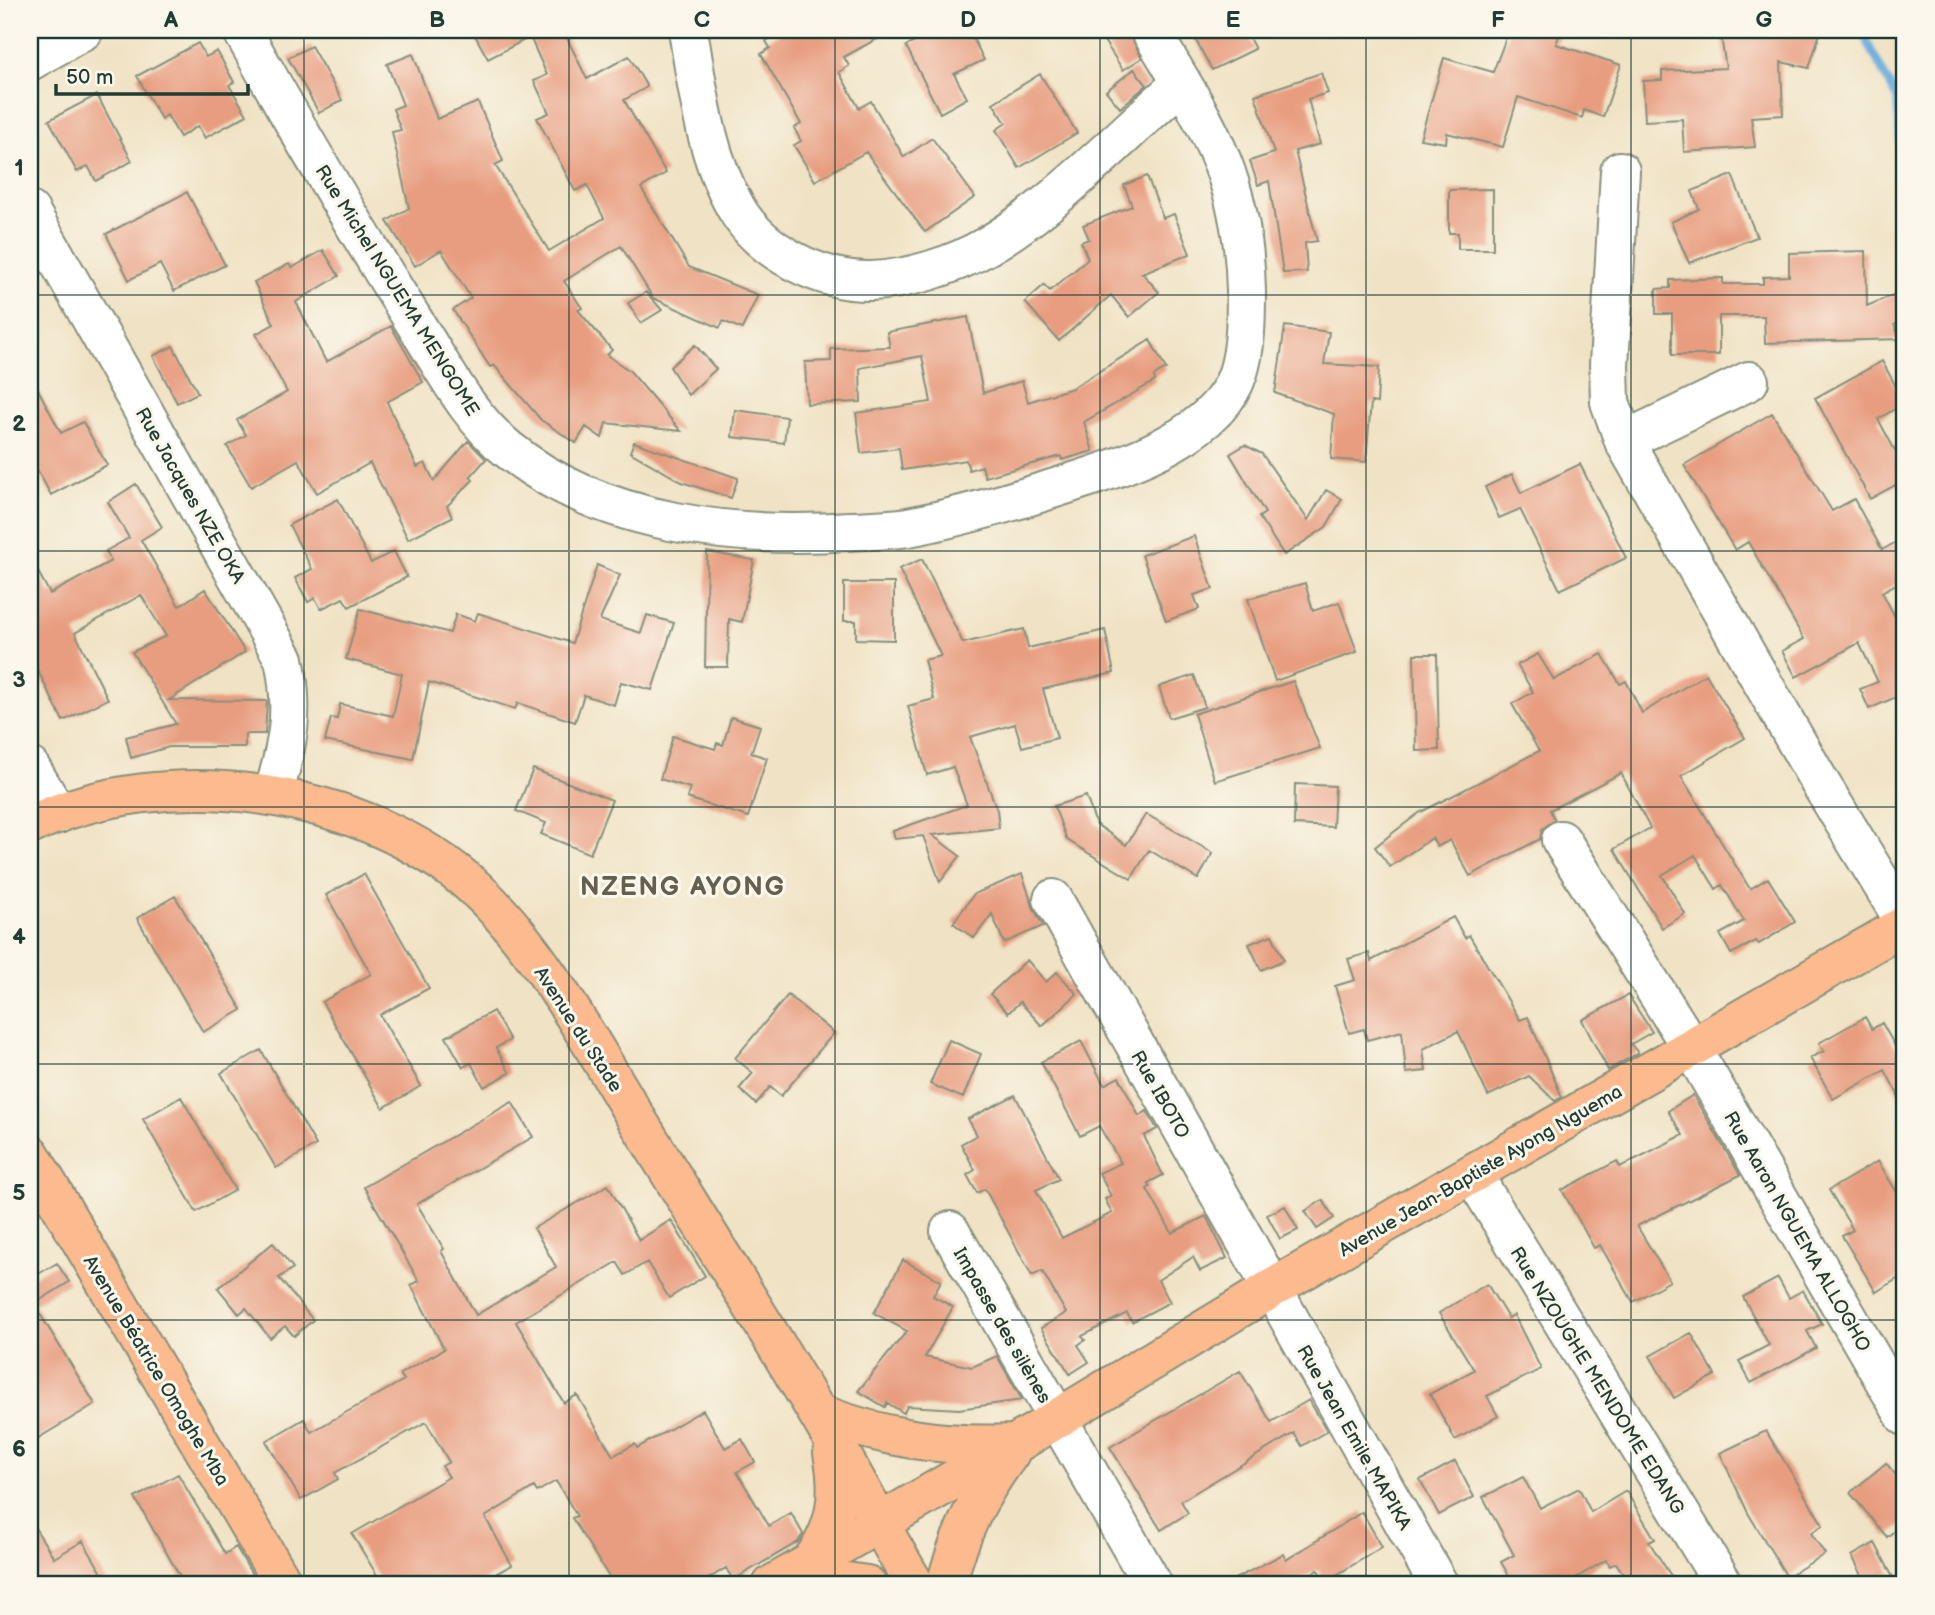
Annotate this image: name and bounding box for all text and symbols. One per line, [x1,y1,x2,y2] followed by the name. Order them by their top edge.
[163,6,179,34] text: A
[429,6,445,34] text: B
[694,6,710,34] text: C
[960,6,976,34] text: D
[1226,6,1241,34] text: E
[1491,6,1505,34] text: F
[1756,6,1773,34] text: G
[56,52,248,96] scale bar
[66,65,113,90] text: 50 m
[14,154,24,182] text: 1
[310,161,484,421] street label: Rue Michel NGUEMA MENGOME
[130,404,250,588] street label: Rue Jacques NZE OKA
[12,410,26,438] text: 2
[12,666,26,694] text: 3
[580,872,786,903] district label: NZENG AYONG
[12,923,26,951] text: 4
[529,963,627,1097] street label: Avenue du Stade
[1125,1047,1194,1143] street label: Rue IBOTO
[1335,1080,1627,1262] street label: Avenue Jean-Baptiste Ayong Nguema
[1718,1108,1875,1356] street label: Rue Aaron NGUEMA ALLOGHO
[12,1179,26,1207] text: 5
[1505,1243,1689,1519] street label: Rue NZOUGHE MENDOME EDANG
[948,1244,1056,1408] street label: Impasse des silènes
[78,1252,234,1490] street label: Avenue Béatrice Omoghe Mba
[1291,1341,1416,1535] street label: Rue Jean Emile MAPIKA
[12,1435,26,1463] text: 6

